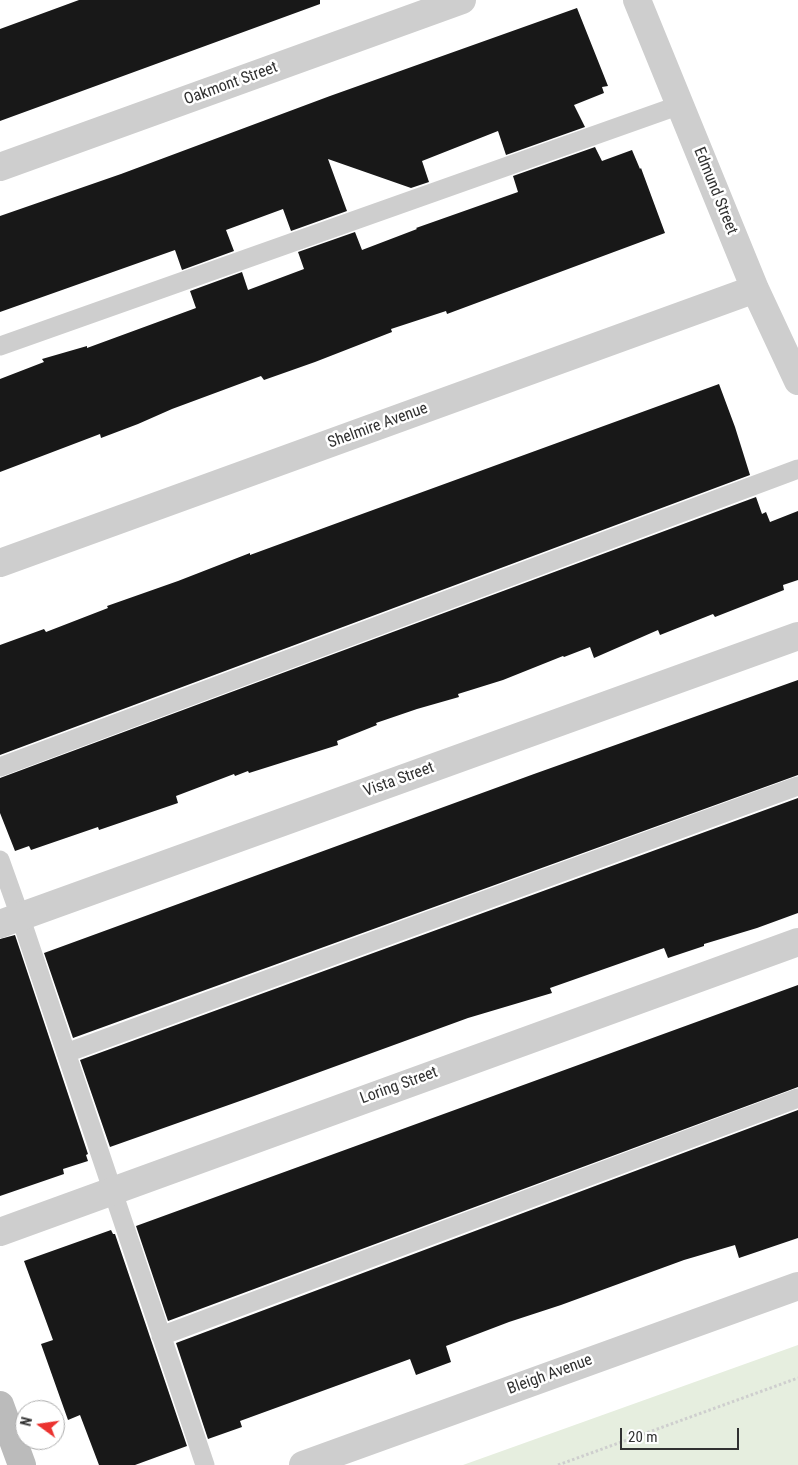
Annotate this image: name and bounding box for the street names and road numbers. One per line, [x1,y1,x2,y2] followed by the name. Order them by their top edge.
[182,58,280,110] street label: Oakmont Street
[689,145,741,237] street label: Edmund Street
[325,399,431,453] street label: Shelmire Avenue
[361,758,437,802] street label: Vista Street
[358,1063,440,1109] street label: Loring Street
[505,1351,595,1399] street label: Bleigh Avenue

